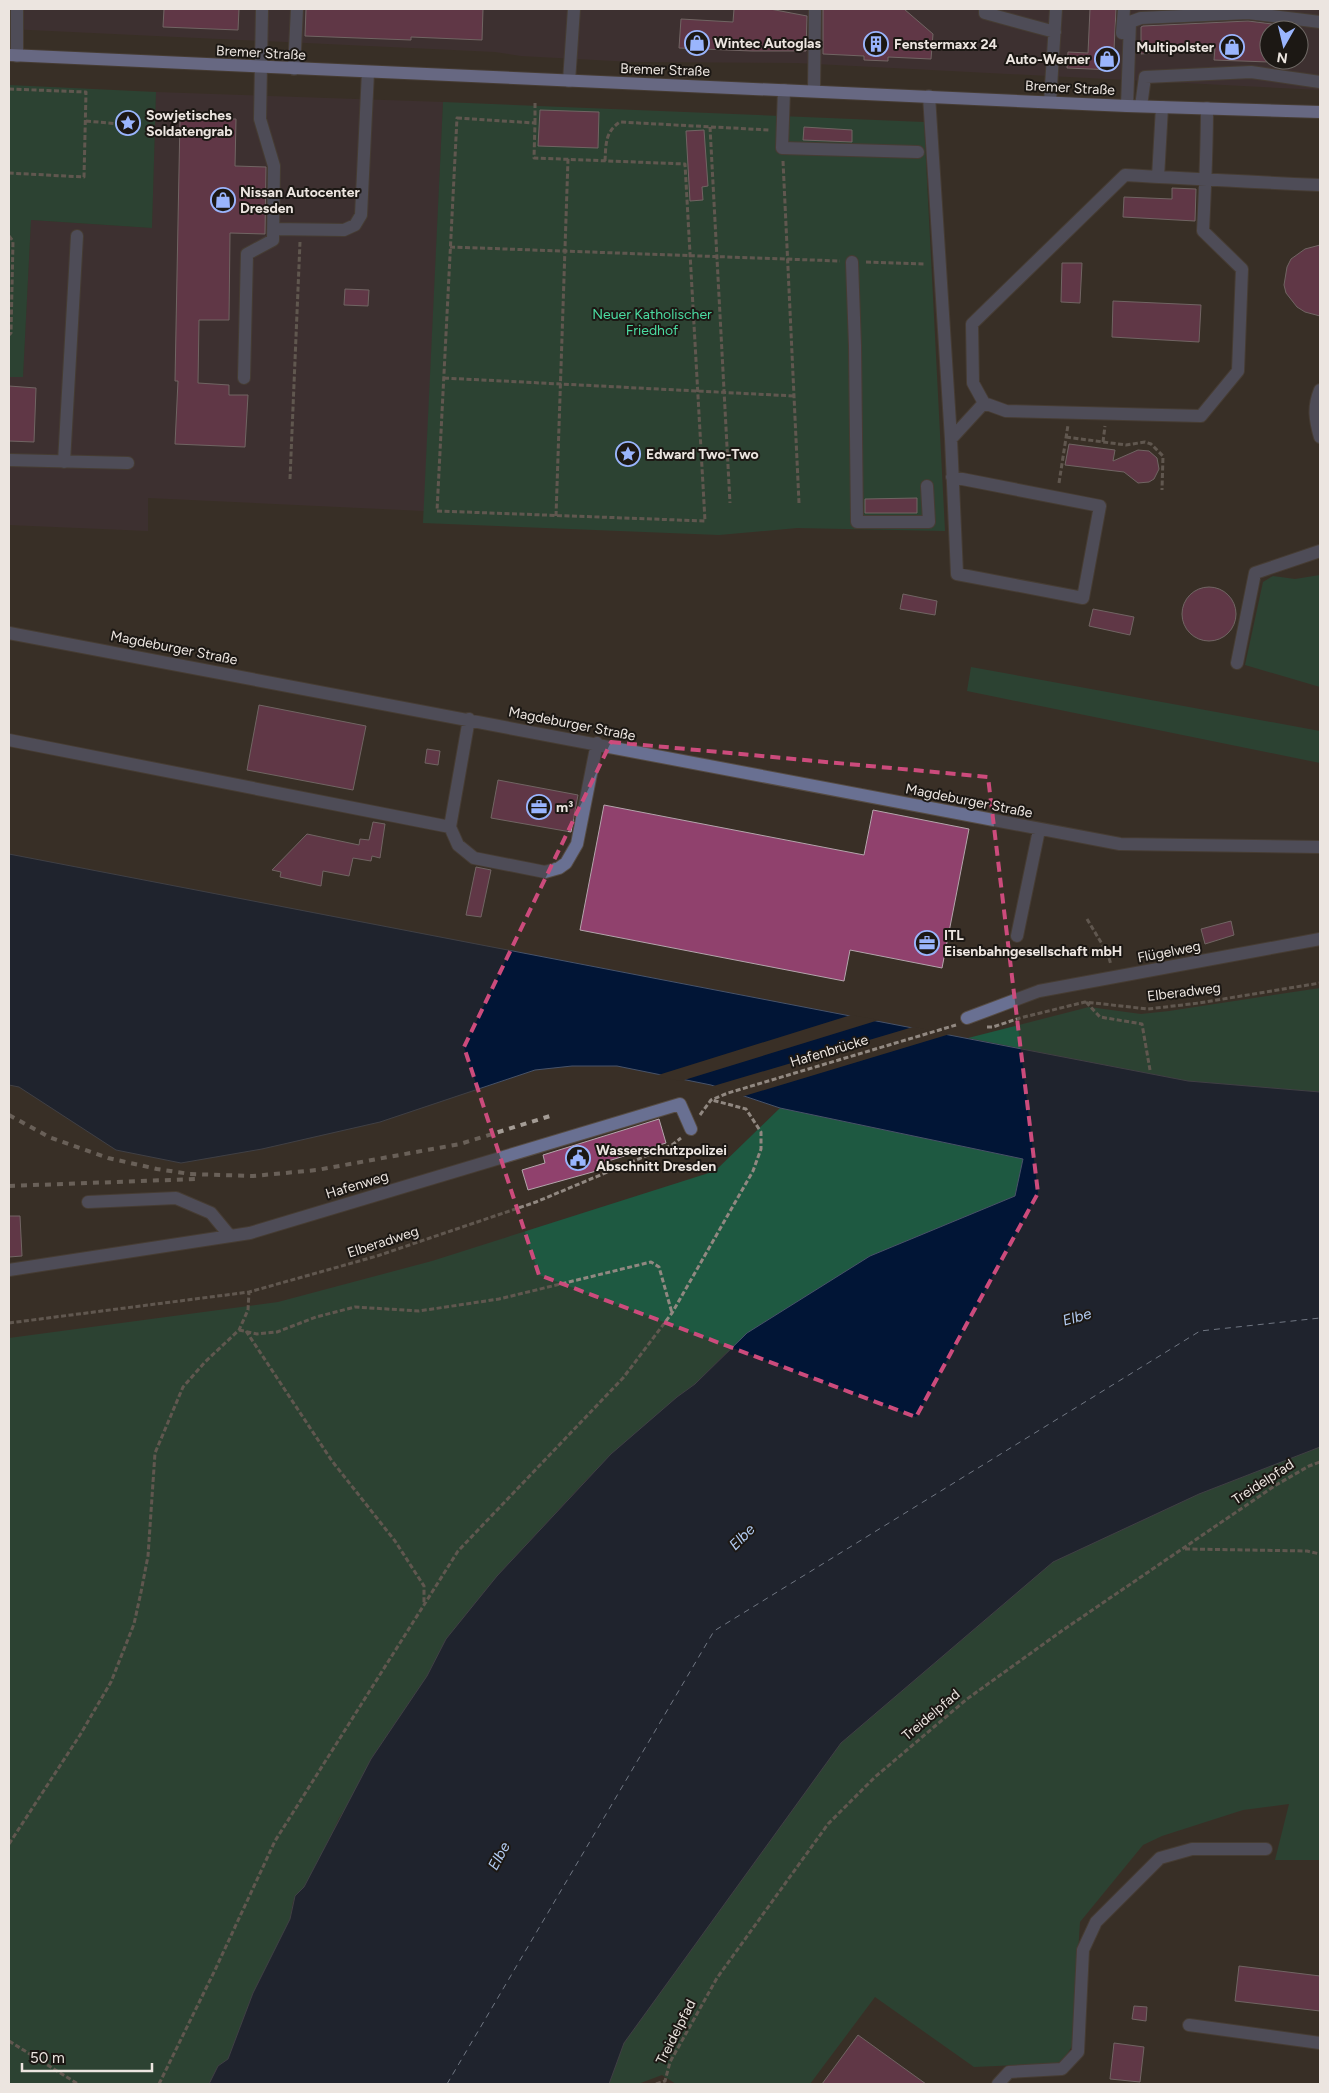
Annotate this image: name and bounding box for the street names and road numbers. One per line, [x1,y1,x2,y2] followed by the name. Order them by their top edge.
[216,42,307,64] street label: Bremer Straße
[620,60,711,80] street label: Bremer Straße
[1025,77,1116,99] street label: Bremer Straße
[109,627,239,669] street label: Magdeburger Straße
[507,703,637,745] street label: Magdeburger Straße
[904,780,1034,822] street label: Magdeburger Straße
[1136,938,1202,966] street label: Flügelweg
[1146,979,1222,1005] street label: Elberadweg
[788,1031,870,1071] street label: Hafenbrücke
[324,1167,390,1203] street label: Hafenweg
[345,1222,421,1262] street label: Elberadweg
[1229,1456,1297,1508] street label: Treidelpfad
[899,1686,963,1744] street label: Treidelpfad
[652,1997,700,2067] street label: Treidelpfad

